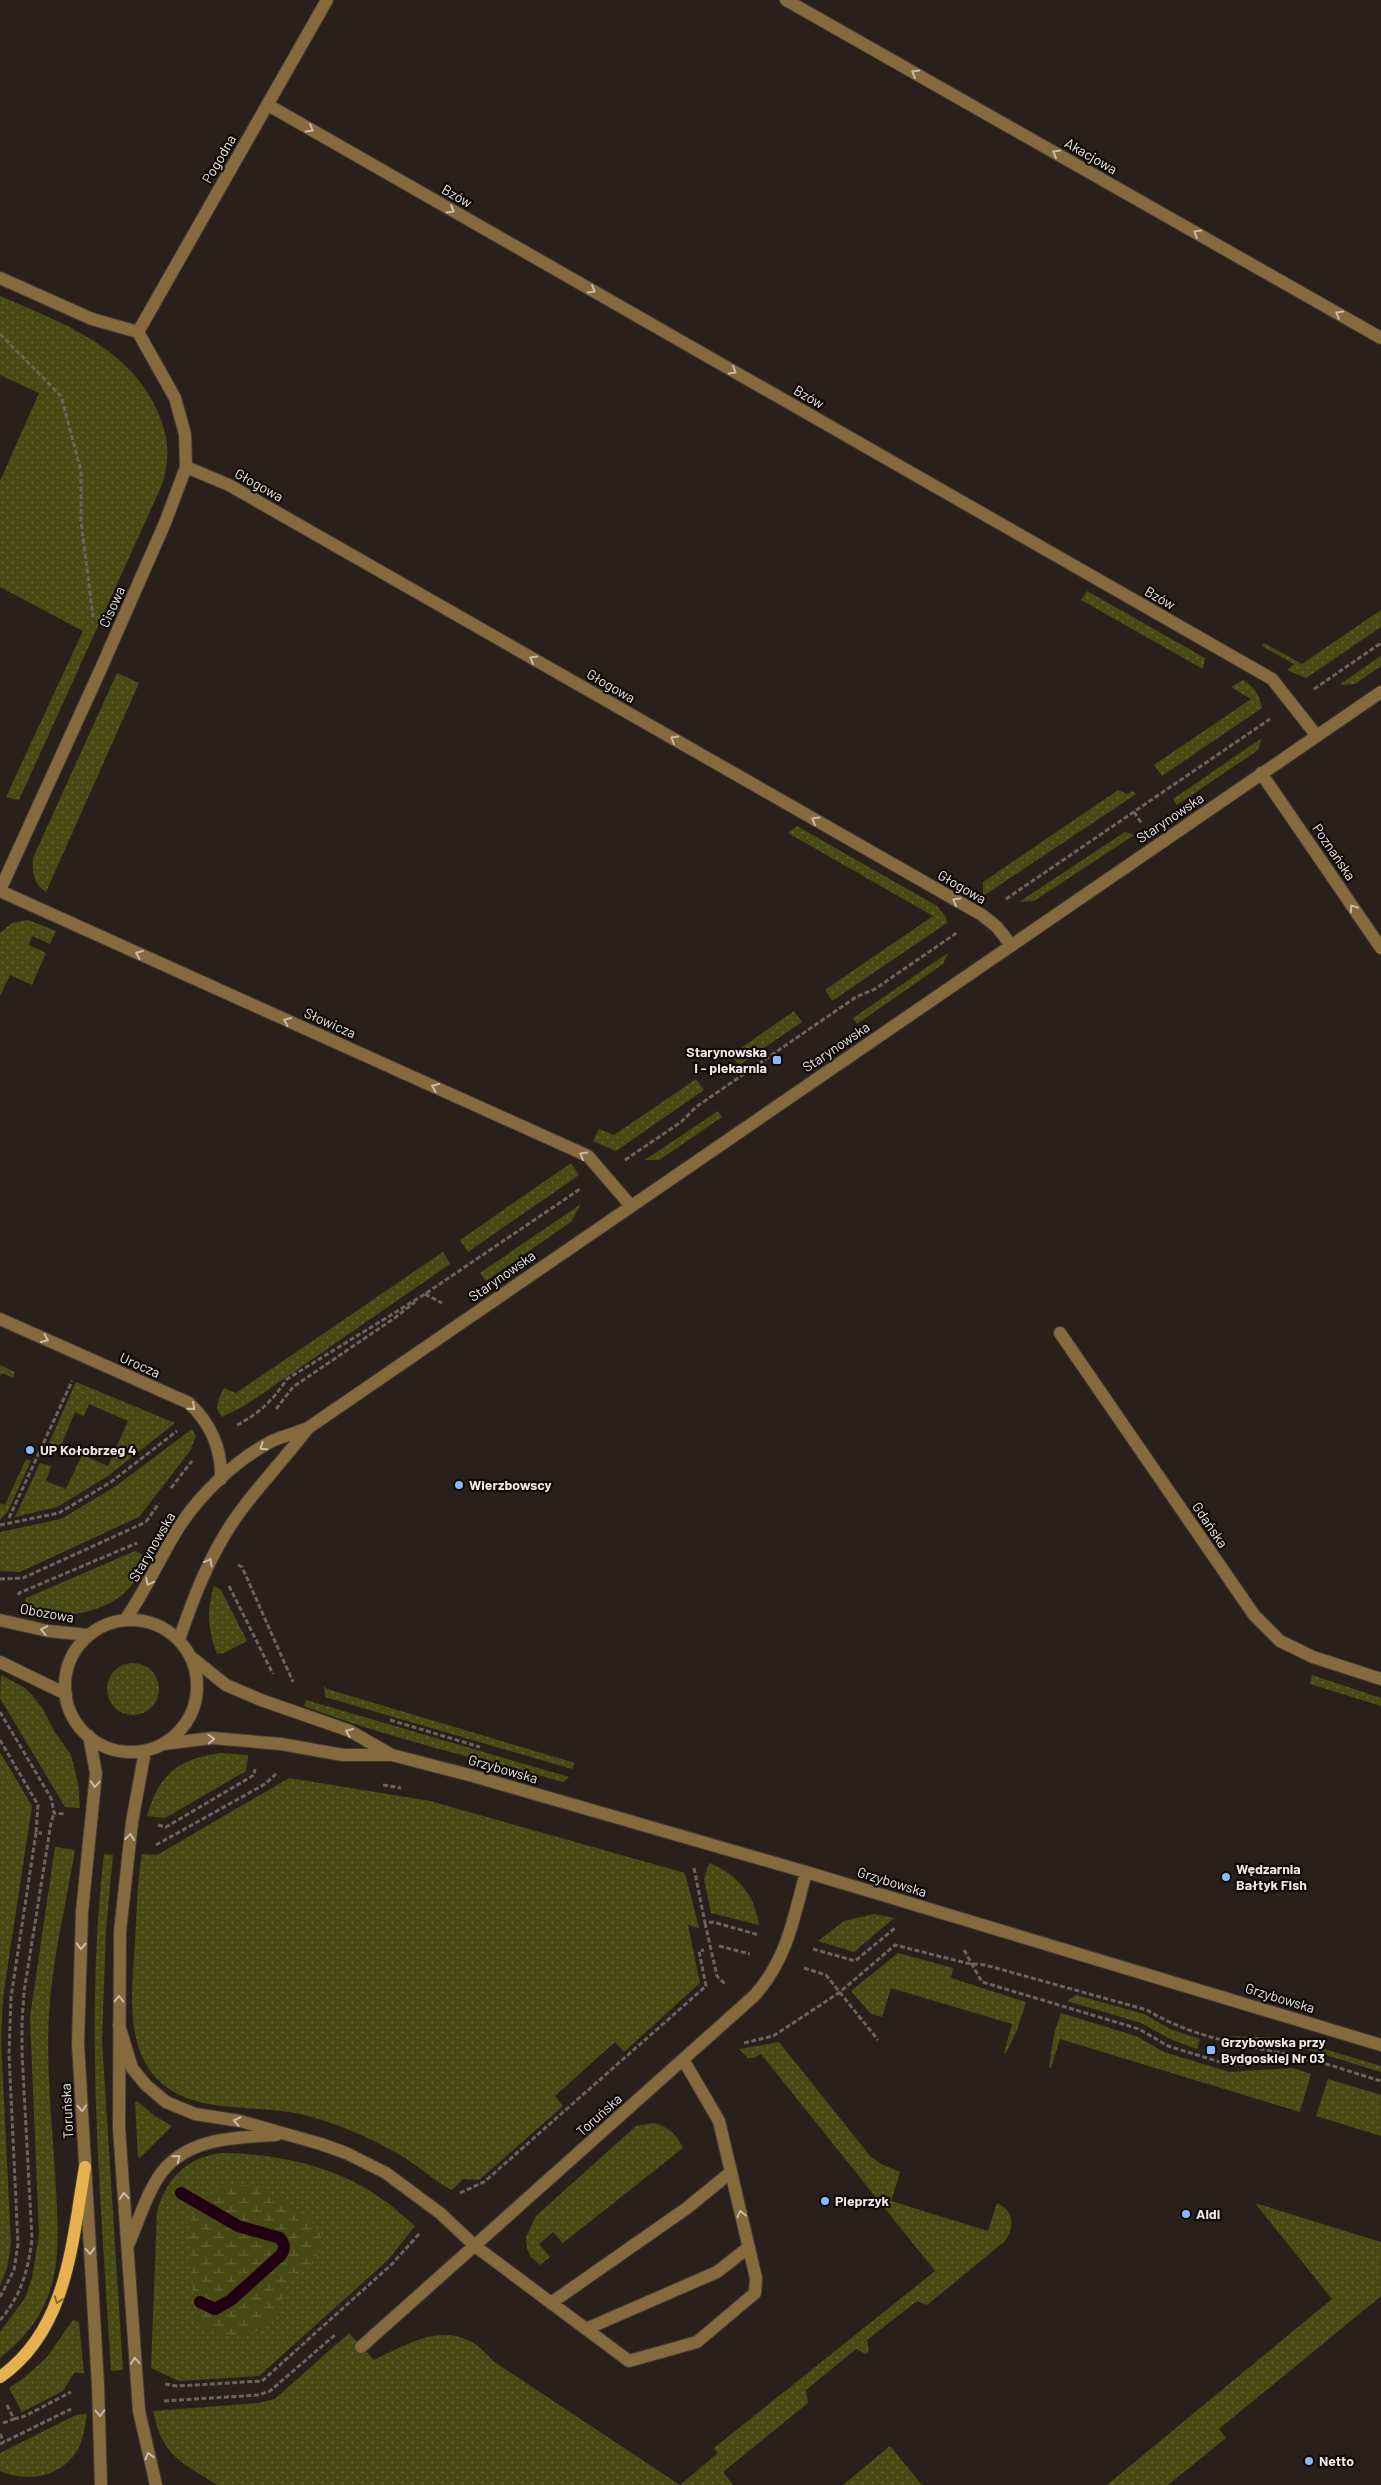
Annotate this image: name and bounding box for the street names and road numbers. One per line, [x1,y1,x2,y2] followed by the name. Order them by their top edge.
[198,131,239,186] street label: Pogodna
[1062,134,1120,177] street label: Akacjowa
[439,180,475,211] street label: Bzów
[791,381,827,412] street label: Bzów
[232,464,287,505] street label: Głogowa
[1142,582,1178,613] street label: Bzów
[95,584,128,630] street label: Cisowa
[584,665,638,706] street label: Głogowa
[1133,789,1207,846] street label: Starynowska
[1309,820,1360,883] street label: Poznańska
[935,866,989,907] street label: Głogowa
[302,1004,359,1041] street label: Słowicza
[799,1018,873,1075] street label: Starynowska
[465,1246,538,1305] street label: Starynowska
[117,1348,163,1381] street label: Urocza
[1189,1499,1232,1551] street label: Gdańska
[125,1509,178,1585] street label: Starynowska
[19,1599,75,1626] street label: Obozowa
[466,1750,540,1787] street label: Grzybowska
[855,1863,929,1900] street label: Grzybowska
[1243,1979,1317,2016] street label: Grzybowska
[57,2083,76,2139] street label: Toruńska
[572,2090,625,2140] street label: Toruńska

